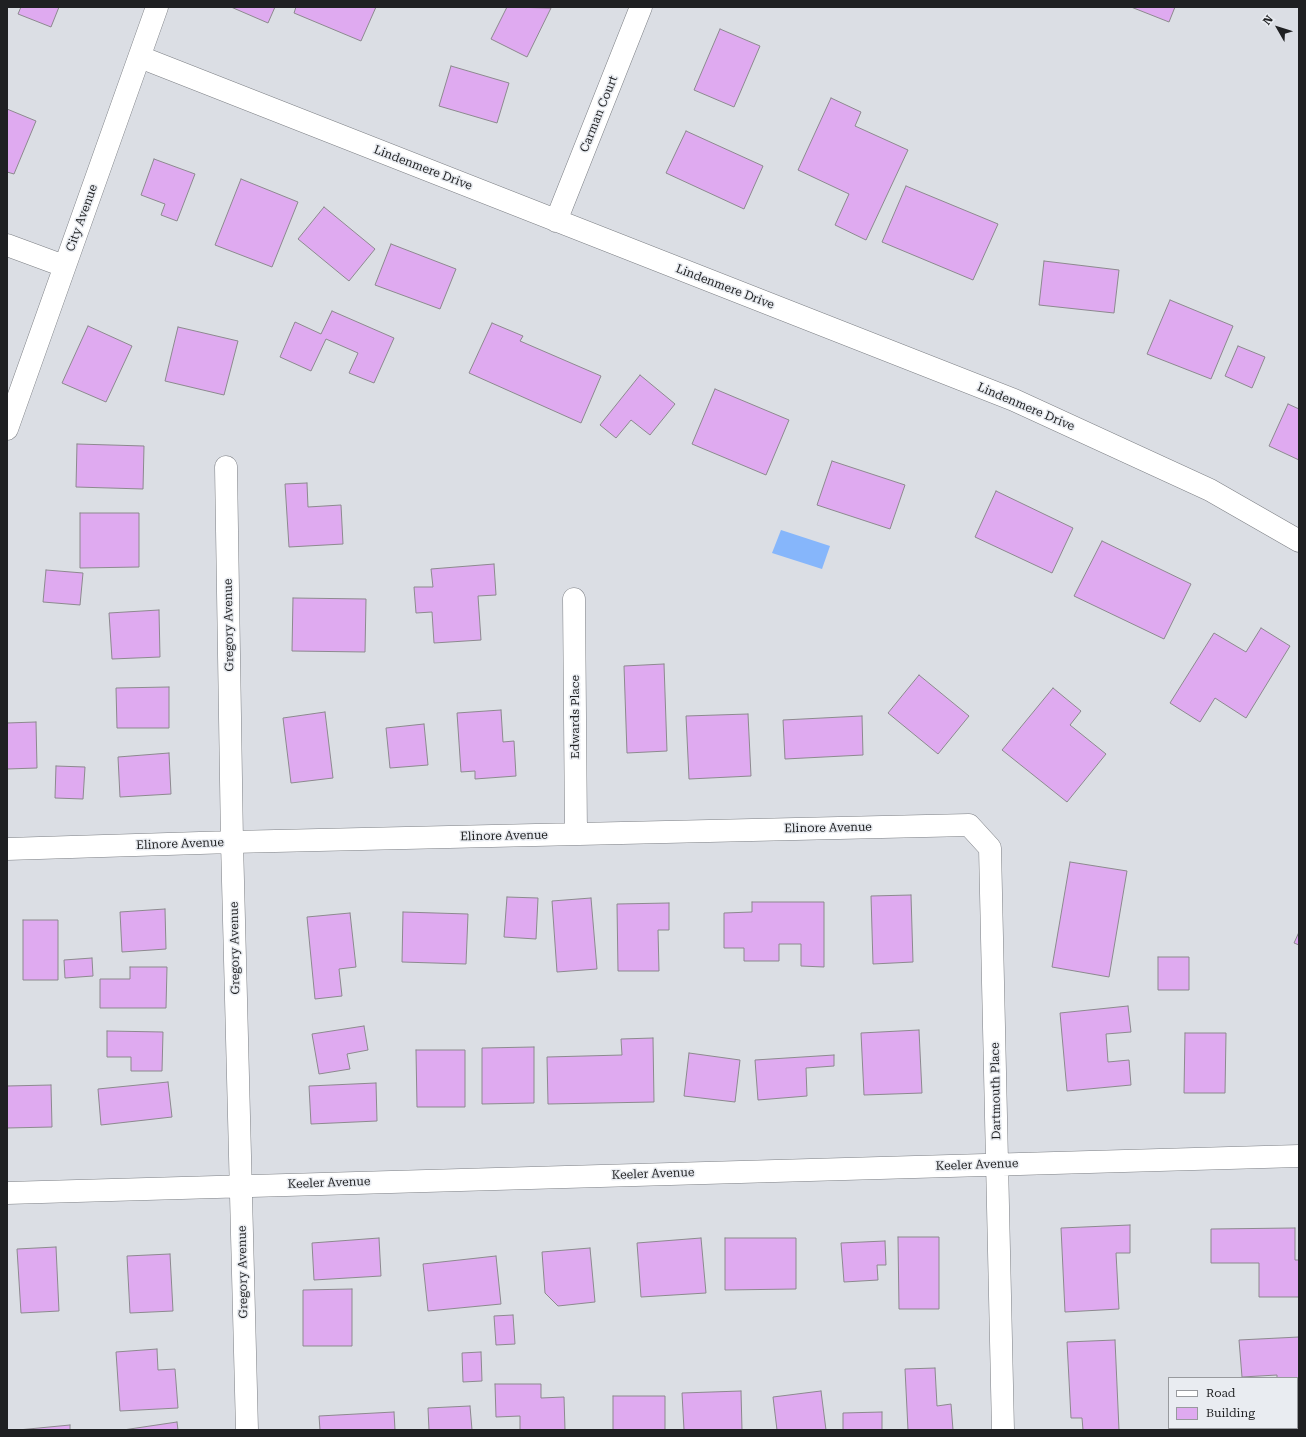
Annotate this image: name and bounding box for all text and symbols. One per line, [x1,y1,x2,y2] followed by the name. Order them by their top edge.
[1258,8,1298,48] north arrow
[1261,13,1276,28] text: N
[577,74,621,154] street label: Carman Court
[372,143,474,193] street label: Lindenmere Drive
[63,183,101,253] street label: City Avenue
[674,262,776,312] street label: Lindenmere Drive
[975,380,1077,434] street label: Lindenmere Drive
[221,578,237,672] street label: Gregory Avenue
[568,675,582,759] street label: Edwards Place
[784,820,872,836] street label: Elinore Avenue
[460,828,548,844] street label: Elinore Avenue
[136,835,224,853] street label: Elinore Avenue
[227,901,243,995] street label: Gregory Avenue
[988,1042,1004,1140] street label: Dartmouth Place
[935,1156,1019,1174] street label: Keeler Avenue
[611,1165,695,1183] street label: Keeler Avenue
[287,1174,371,1192] street label: Keeler Avenue
[235,1225,251,1319] street label: Gregory Avenue
[1168,1377,1298,1429] legend
[1206,1386,1235,1400] text: Road
[1206,1406,1255,1420] text: Building

